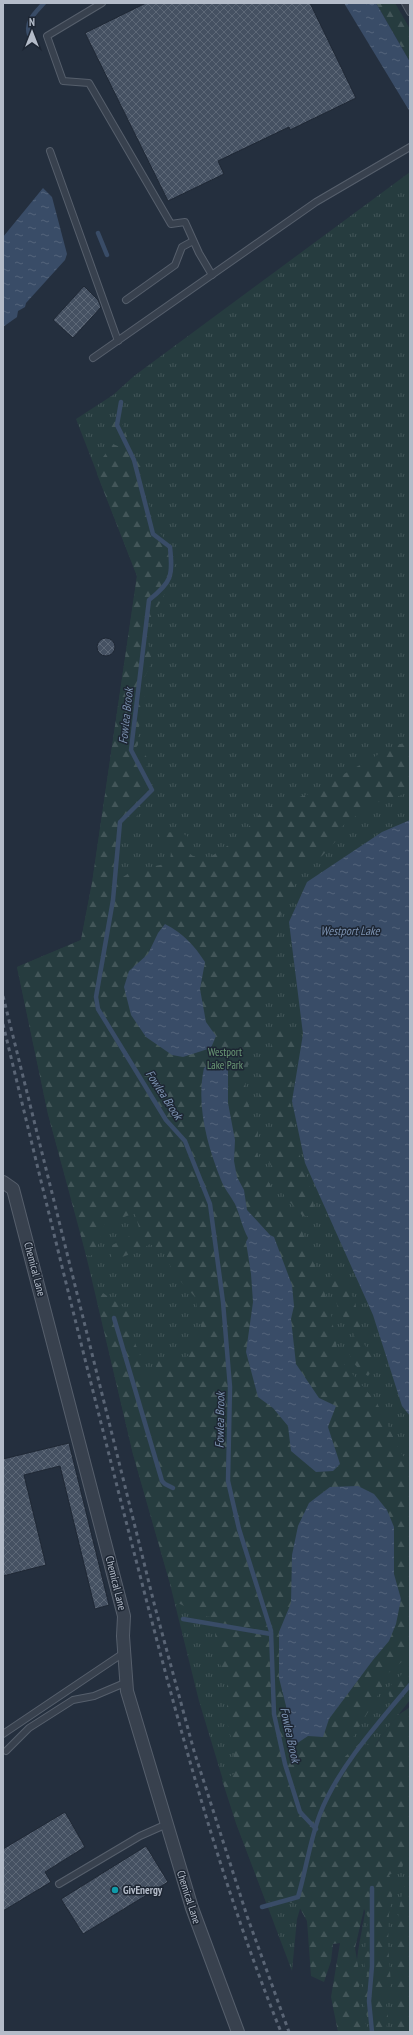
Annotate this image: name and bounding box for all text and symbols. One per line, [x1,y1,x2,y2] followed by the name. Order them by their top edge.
[12,12,52,52] north arrow
[29,15,35,29] text: N
[115,686,136,745] water label: Fowlea Brook
[321,923,380,938] water label: Westport Lake
[207,1045,244,1072] park label: Westport Lake Park
[143,1067,187,1123] water label: Fowlea Brook
[21,1240,49,1298] street label: Chemical Lane
[212,1390,228,1448] water label: Fowlea Brook
[103,1554,130,1612] street label: Chemical Lane
[277,1706,304,1765] water label: Fowlea Brook
[174,1869,204,1926] street label: Chemical Lane
[123,1883,163,1897] place label: GivEnergy
[110,1885,120,1895] marker: GivEnergy

